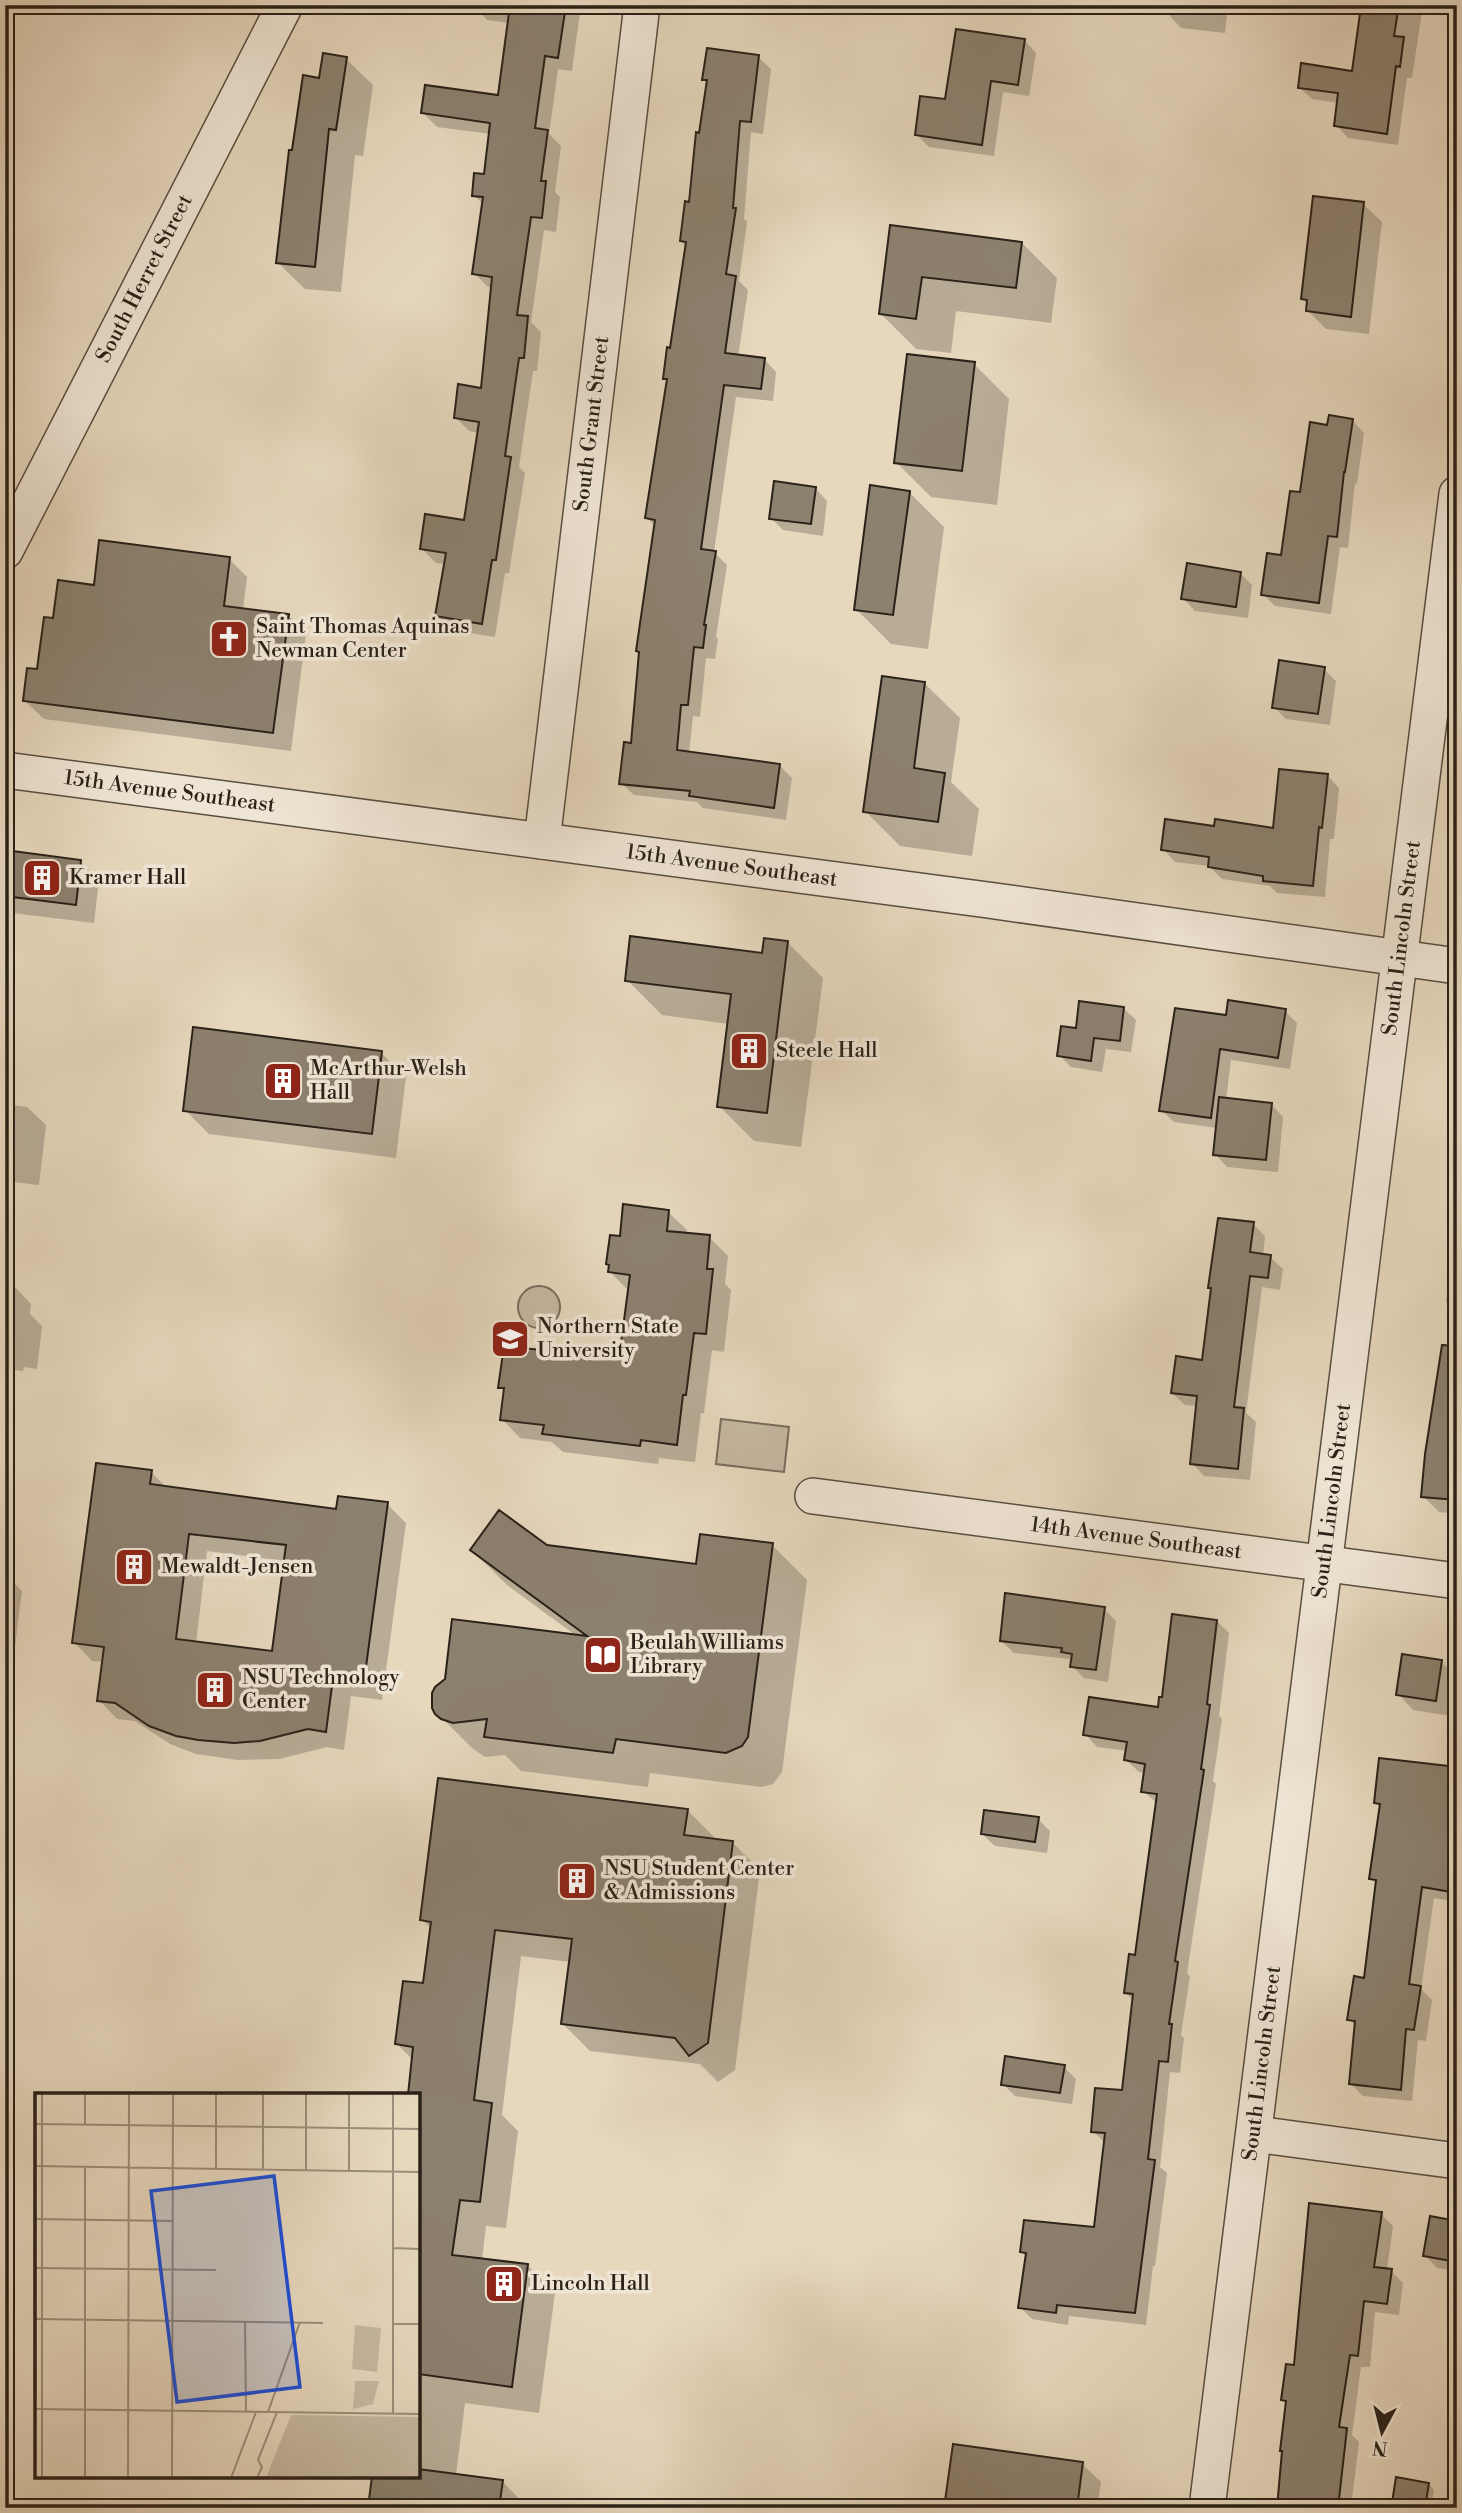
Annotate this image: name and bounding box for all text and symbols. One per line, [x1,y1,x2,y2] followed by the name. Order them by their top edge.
[91,190,199,367] street label: South Herret Street
[568,334,615,513] street label: South Grant Street
[256,614,469,664] place label: Saint Thomas Aquinas Newman Center
[208,618,250,660] church icon: Saint Thomas Aquinas Newman Center
[62,765,277,819] street label: 15th Avenue Southeast
[1377,838,1427,1037] street label: South Lincoln Street
[624,839,839,893] street label: 15th Avenue Southeast
[21,857,63,899] building icon: Kramer Hall
[69,865,186,891] place label: Kramer Hall
[728,1030,770,1072] building icon: Steele Hall
[776,1038,878,1064] place label: Steele Hall
[310,1056,467,1106] place label: McArthur-Welsh Hall
[262,1060,304,1102] building icon: McArthur-Welsh Hall
[537,1314,679,1364] place label: Northern State University
[489,1318,531,1360] school or university icon: Northern State University
[1307,1401,1357,1600] street label: South Lincoln Street
[1029,1512,1244,1566] street label: 14th Avenue Southeast
[113,1546,155,1588] building icon: Mewaldt-Jensen
[161,1554,314,1580] place label: Mewaldt-Jensen
[629,1630,784,1680] place label: Beulah Williams Library
[582,1634,624,1676] library icon: Beulah Williams Library
[242,1665,400,1715] place label: NSU Technology Center
[194,1669,236,1711] building icon: NSU Technology Center
[604,1856,794,1906] place label: NSU Student Center & Admissions
[556,1860,598,1902] building icon: NSU Student Center & Admissions
[1237,1964,1287,2162] street label: South Lincoln Street
[35,2093,420,2478] inset map
[483,2263,525,2305] building icon: Lincoln Hall
[531,2271,650,2297] place label: Lincoln Hall
[1346,2398,1416,2468] north arrow
[1371,2435,1389,2461] text: N

